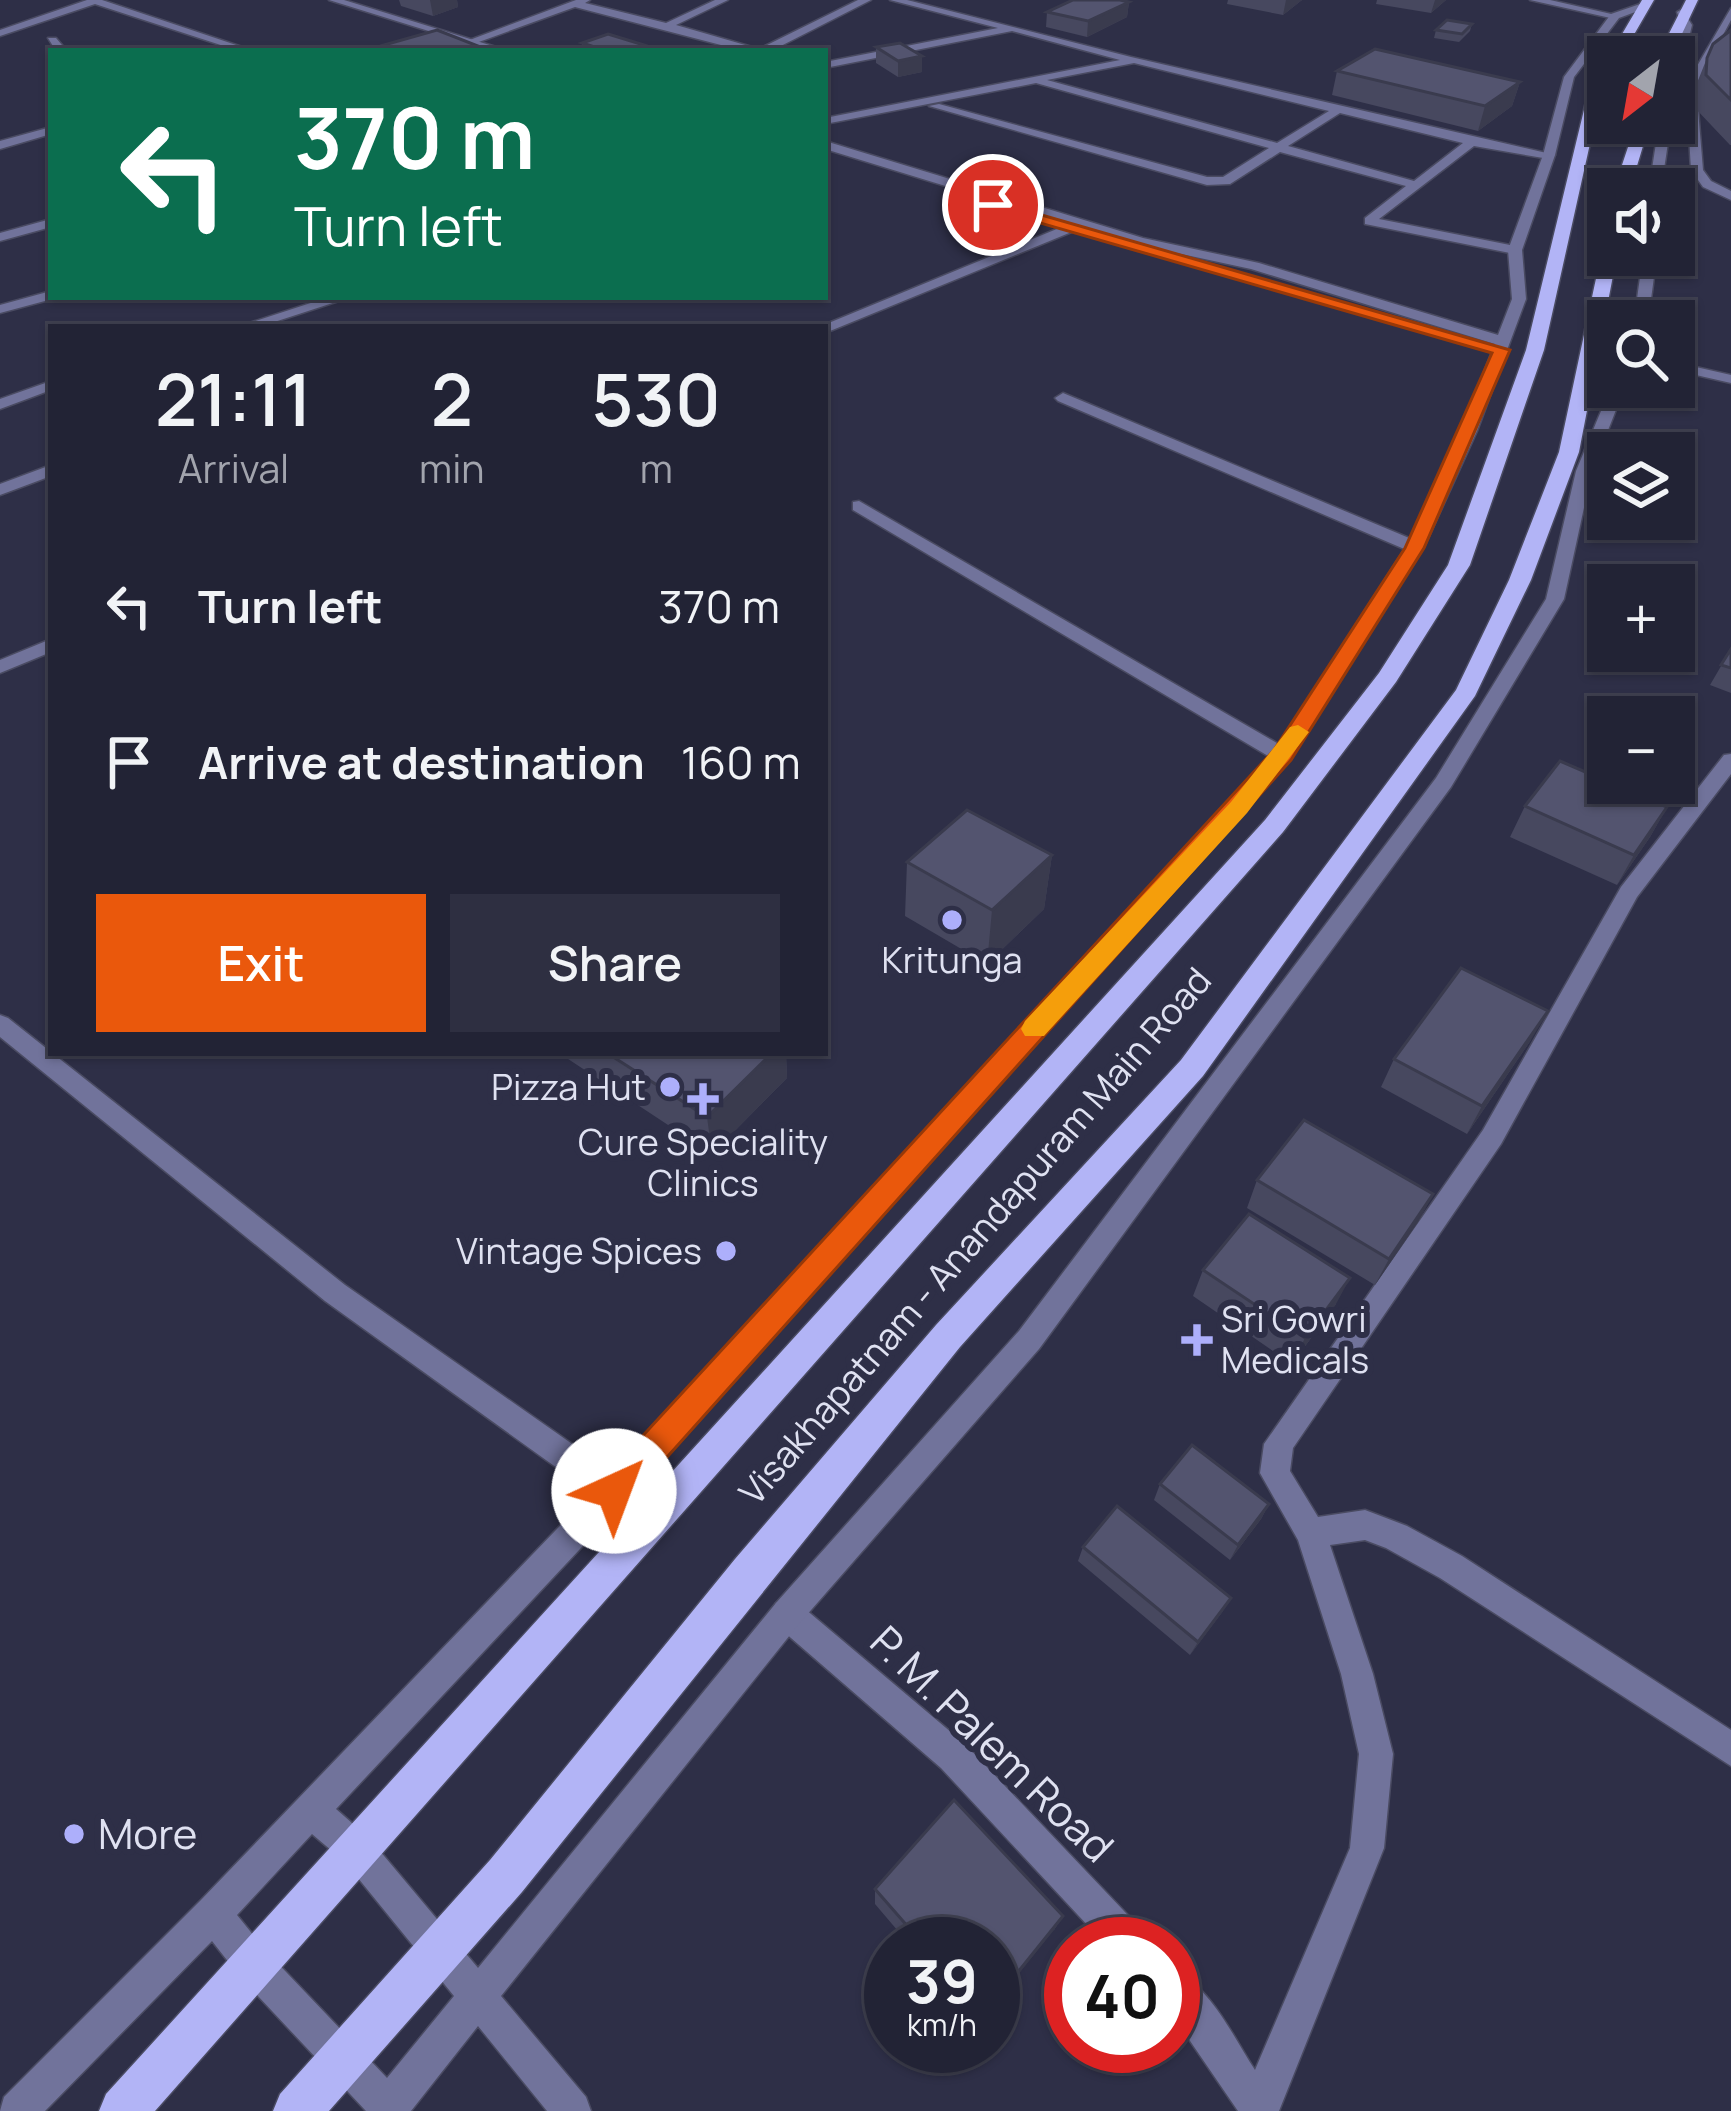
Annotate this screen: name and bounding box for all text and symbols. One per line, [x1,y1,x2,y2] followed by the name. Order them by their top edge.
[1587,36,1695,144] north arrow
[1587,36,1695,804] map controls
[294,79,535,194] text: 370 m
[96,96,252,252] icon: left
[942,154,1044,256] pin
[1587,168,1695,276] button: sound
[960,172,1026,238] icon: arrive
[294,188,503,262] text: Turn left
[1587,300,1695,408] button: search
[155,349,312,448] text: 21:11
[431,349,473,448] text: 2
[592,349,721,448] text: 530
[1587,432,1695,540] button: layers
[178,441,289,495] text: Arrival
[419,441,484,495] text: min
[640,441,673,495] text: m
[1587,564,1695,672] button: +
[96,573,162,639] icon: left
[198,575,383,637] text: Turn left
[658,575,780,637] text: 370 m
[1587,696,1695,804] button: −
[96,729,162,795] icon: arrive
[198,731,645,793] text: Arrive at destination
[681,731,801,793] text: 160 m
[96,894,426,1032] button: Exit
[450,894,780,1032] button: Share
[939,907,965,933] marker: Kritunga
[881,935,1023,984] place label: Kritunga
[728,957,1222,1515] street label: Visakhapatnam - Anandapuram Main Road
[491,1062,646,1111] place label: Pizza Hut
[657,1074,683,1100] marker: Pizza Hut
[687,1083,719,1115] marker: Cure Speciality Clinics
[578,1117,828,1207] place label: Cure Speciality Clinics
[456,1226,702,1275] place label: Vintage Spices
[713,1238,739,1264] marker: Vintage Spices
[1221,1294,1369,1384] place label: Sri Gowri Medicals
[1184,1327,1210,1353] marker: Sri Gowri Medicals
[551,1428,677,1554] position arrow
[859,1612,1127,1874] street label: P. M. Palem Road
[98,1804,197,1862] place label: More
[61,1821,87,1847] marker: More
[1044,1917,1200,2073] speed limit sign: 40
[906,1939,978,2021] text: 39
[907,2004,977,2045] text: km/h

